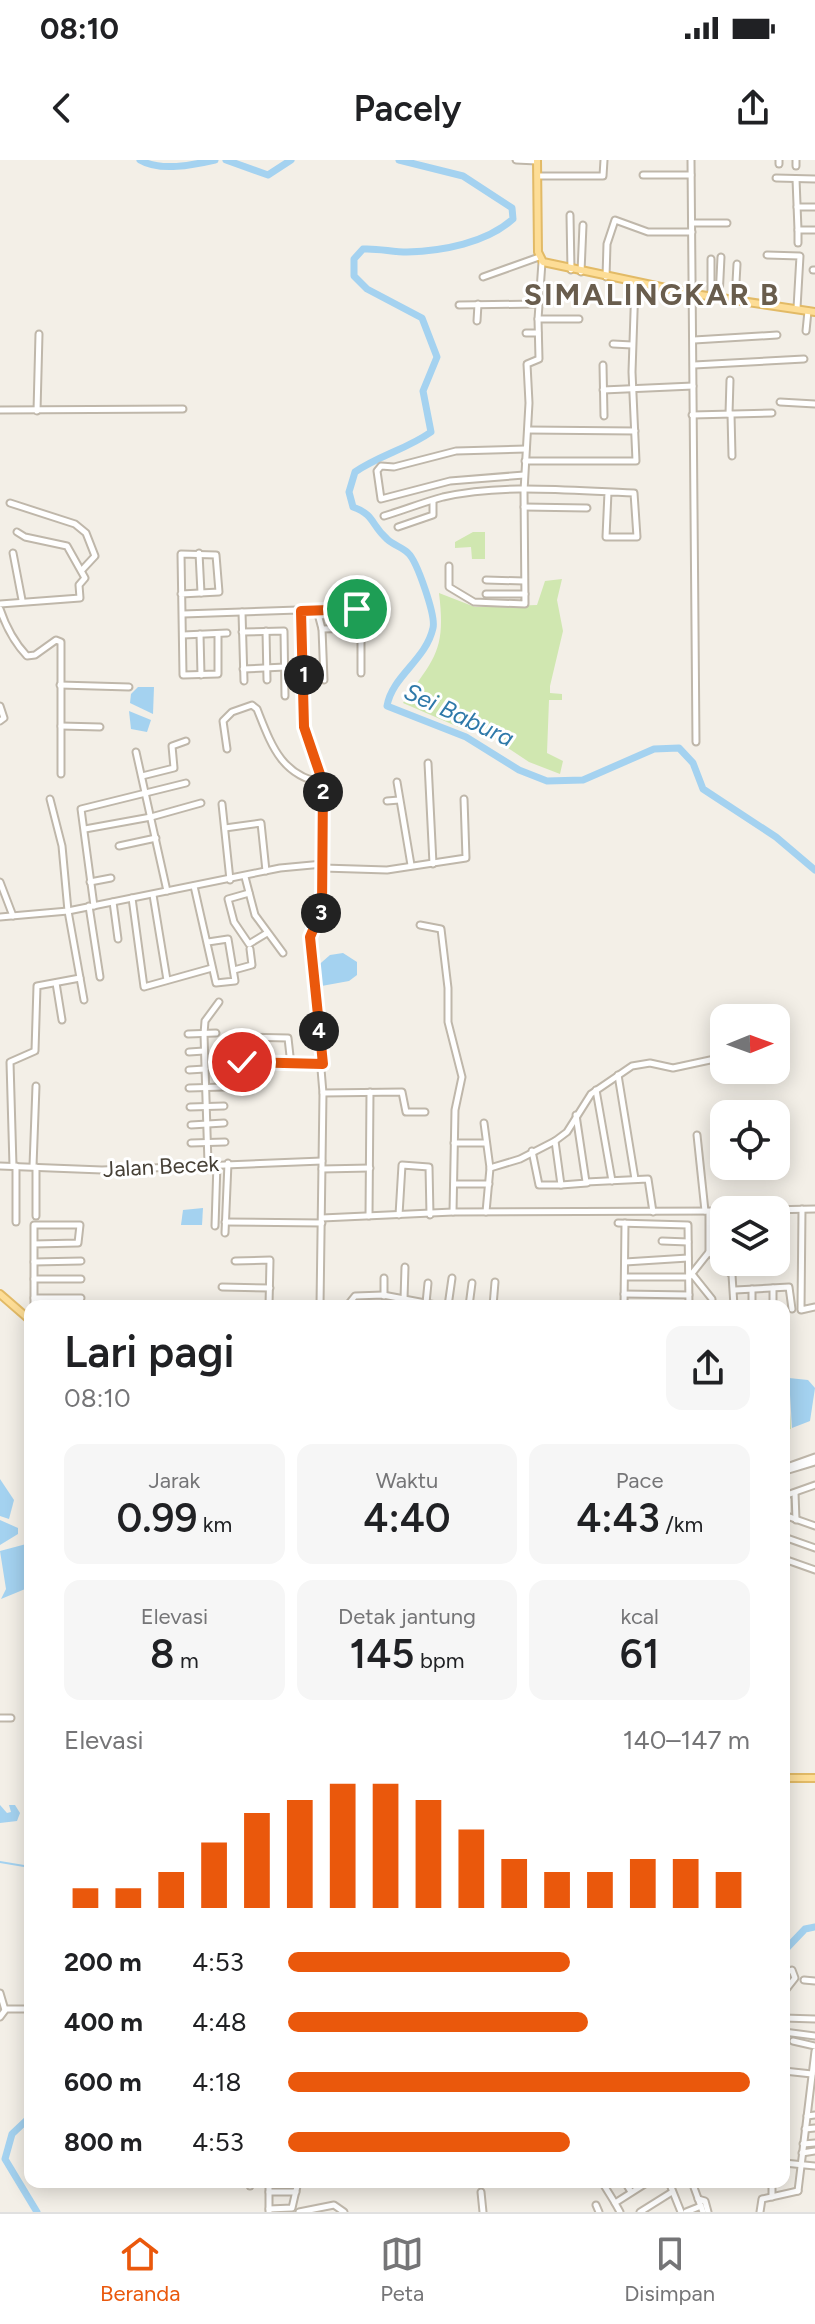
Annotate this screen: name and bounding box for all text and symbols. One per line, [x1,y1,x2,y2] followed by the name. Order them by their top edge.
[40,10,119,47] text: 08:10
[40,86,84,130] icon: back
[731,86,775,130] icon: share
[354,87,461,130] text: Pacely
[524,276,780,313] district label: SIMALINGKAR B
[323,575,391,643] pin
[335,587,379,631] icon: arrive
[284,655,324,695] pin: 1
[299,661,309,688] text: 1
[400,676,519,753] water label: Sei Babura
[303,772,343,812] pin: 2
[317,778,329,805] text: 2
[301,893,341,933] pin: 3
[315,899,327,926] text: 3
[710,1004,790,1084] north arrow
[710,1004,790,1276] map controls
[299,1011,339,1051] pin: 4
[312,1017,326,1044] text: 4
[208,1028,276,1096] pin
[220,1040,264,1084] icon: check
[710,1100,790,1180] button: locate
[102,1150,220,1183] street label: Jalan Becek
[710,1196,790,1276] button: layers
[64,1325,235,1378] text: Lari pagi
[666,1326,750,1410] button: share
[64,1382,131,1414] text: 08:10
[148,1467,200,1494] text: Jarak
[376,1467,438,1494] text: Waktu
[616,1467,663,1494] text: Pace
[116,1494,197,1542] text: 0.99
[363,1494,451,1542] text: 4:40
[576,1494,660,1542] text: 4:43
[197,1511,232,1538] text: km
[660,1511,703,1538] text: /km
[141,1603,208,1630] text: Elevasi
[338,1603,476,1630] text: Detak jantung
[620,1603,659,1630] text: kcal
[150,1630,175,1678] text: 8
[349,1630,414,1678] text: 145
[620,1630,660,1678] text: 61
[175,1647,199,1674] text: m
[414,1647,465,1674] text: bpm
[64,1724,144,1756] text: Elevasi
[623,1724,750,1756] text: 140–147 m
[64,1946,142,1978] text: 200 m
[192,1946,244,1978] text: 4:53
[64,2006,143,2038] text: 400 m
[192,2006,247,2038] text: 4:48
[64,2066,142,2098] text: 600 m
[192,2066,241,2098] text: 4:18
[64,2126,142,2158] text: 800 m
[192,2126,244,2158] text: 4:53
[100,2232,180,2307] tab: Beranda
[380,2232,424,2307] tab: Peta
[624,2232,715,2307] tab: Disimpan

